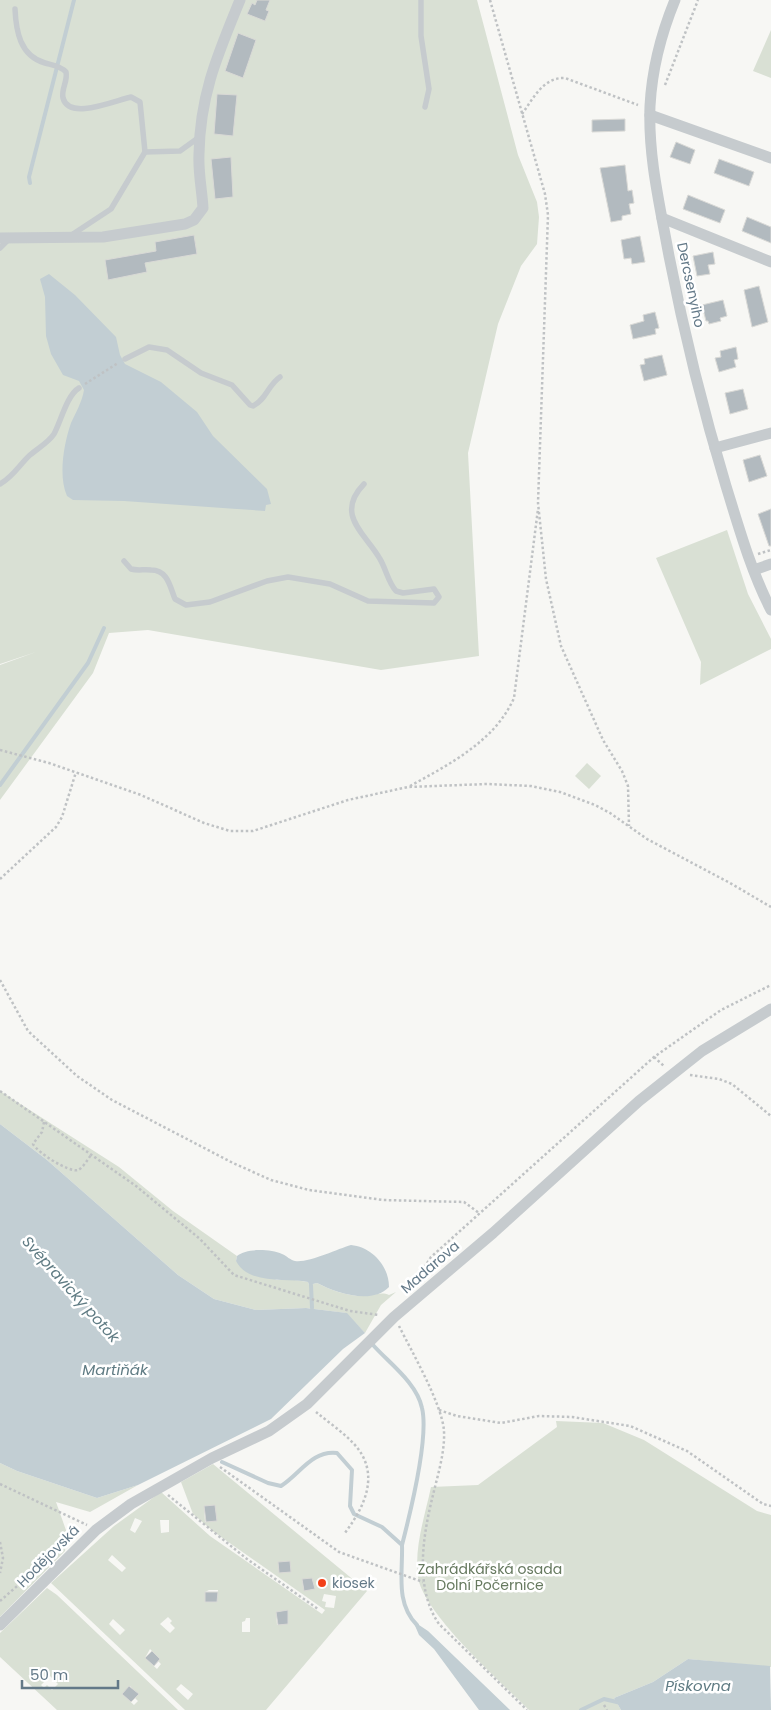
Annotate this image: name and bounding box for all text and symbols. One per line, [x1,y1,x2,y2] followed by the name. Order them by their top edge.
[672,241,710,329] street label: Dercsenyiho
[17,1231,125,1348] water label: Svépravický potok
[396,1236,464,1298] street label: Madarova
[82,1359,149,1380] water label: Martiňák
[12,1520,84,1592] street label: Hodějovská
[418,1559,562,1595] park label: Zahrádkářská osada Dolní Počernice
[332,1573,376,1593] place label: kiosek
[316,1577,328,1589] marker: kiosek
[22,1658,119,1690] scale bar
[30,1664,68,1685] text: 50 m
[665,1675,731,1696] water label: Pískovna

